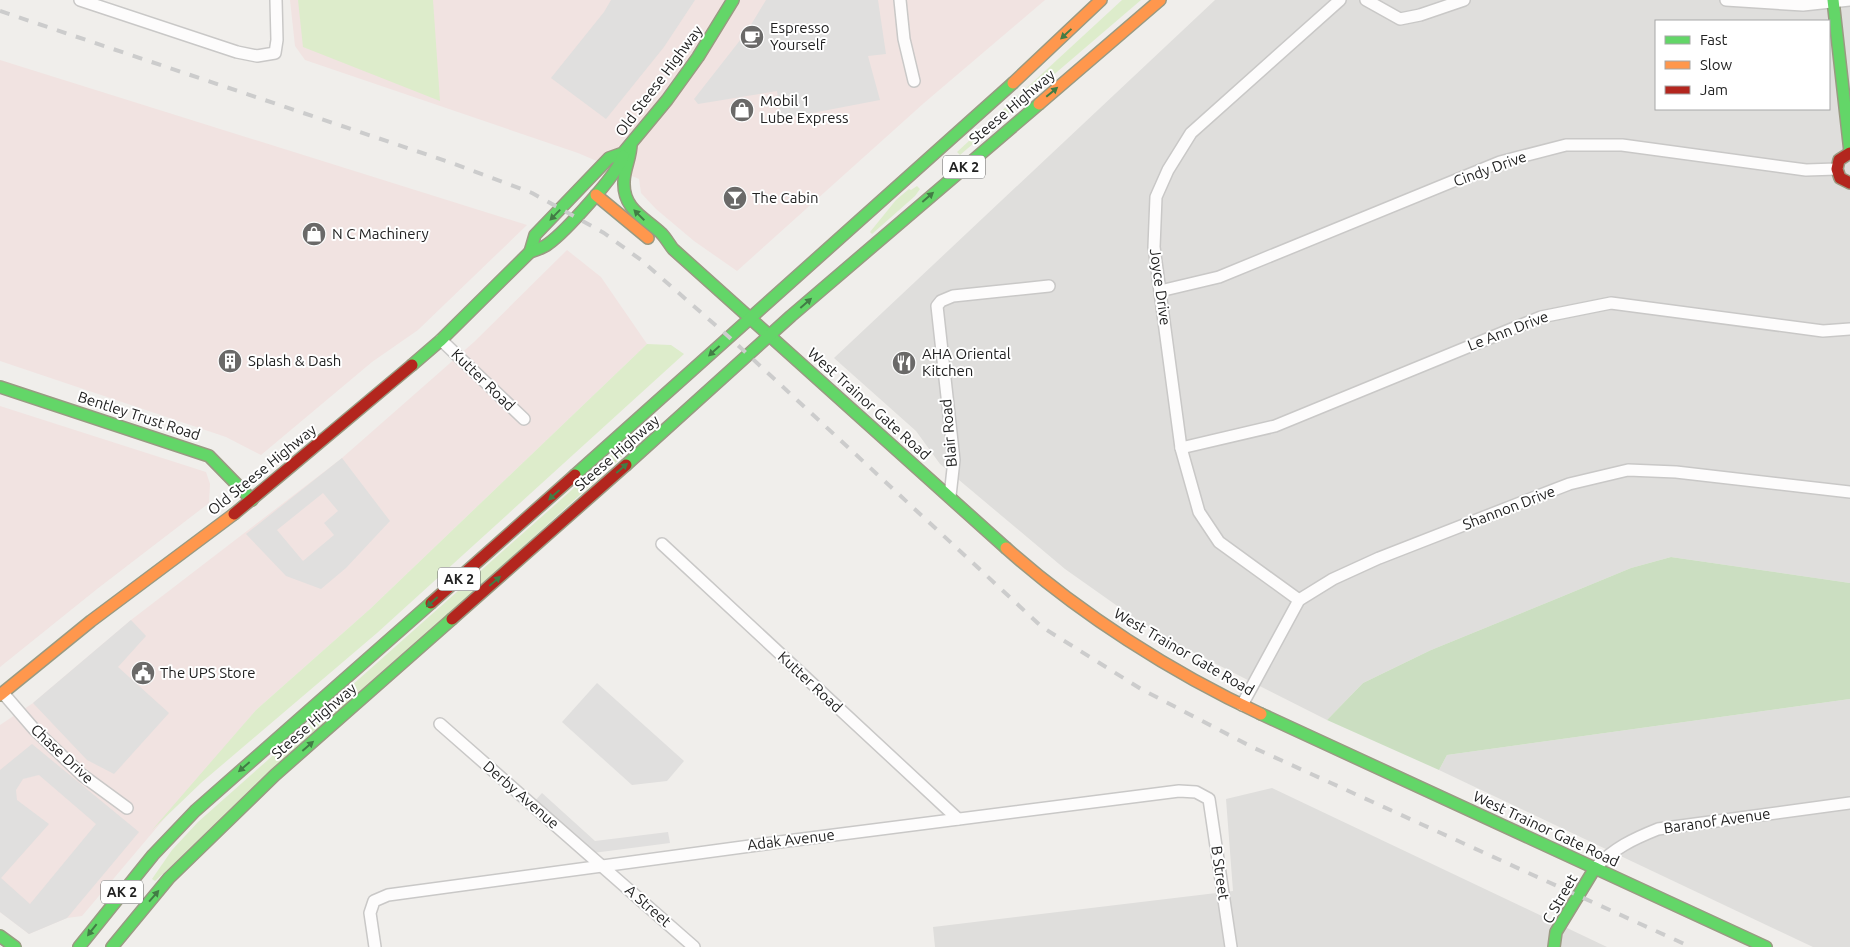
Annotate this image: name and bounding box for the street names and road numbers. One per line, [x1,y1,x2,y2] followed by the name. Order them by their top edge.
[611,22,706,139] street label: Old Steese Highway
[965,66,1058,147] street label: Steese Highway
[1451,147,1529,190] street label: Cindy Drive
[943,156,985,178] road number: AK 2
[1147,247,1174,326] street label: Joyce Drive
[1465,307,1551,354] street label: Le Ann Drive
[805,344,934,463] street label: West Trainor Gate Road
[448,345,519,414] street label: Kutter Road
[76,388,202,443] street label: Bentley Trust Road
[937,398,960,468] street label: Blair Road
[571,411,662,494] street label: Steese Highway
[204,421,319,518] street label: Old Steese Highway
[1460,482,1557,533] street label: Shannon Drive
[438,568,480,590] road number: AK 2
[1111,604,1257,699] street label: West Trainor Gate Road
[775,648,846,716] street label: Kutter Road
[268,679,359,762] street label: Steese Highway
[28,720,97,787] street label: Chase Drive
[480,757,563,832] street label: Derby Avenue
[1471,787,1622,870] street label: West Trainor Gate Road
[1662,805,1771,836] street label: Baranof Avenue
[746,826,836,853] street label: Adak Avenue
[1208,845,1233,901] street label: B Street
[1539,871,1581,927] street label: C Street
[101,880,143,904] road number: AK 2
[622,881,675,930] street label: A Street

